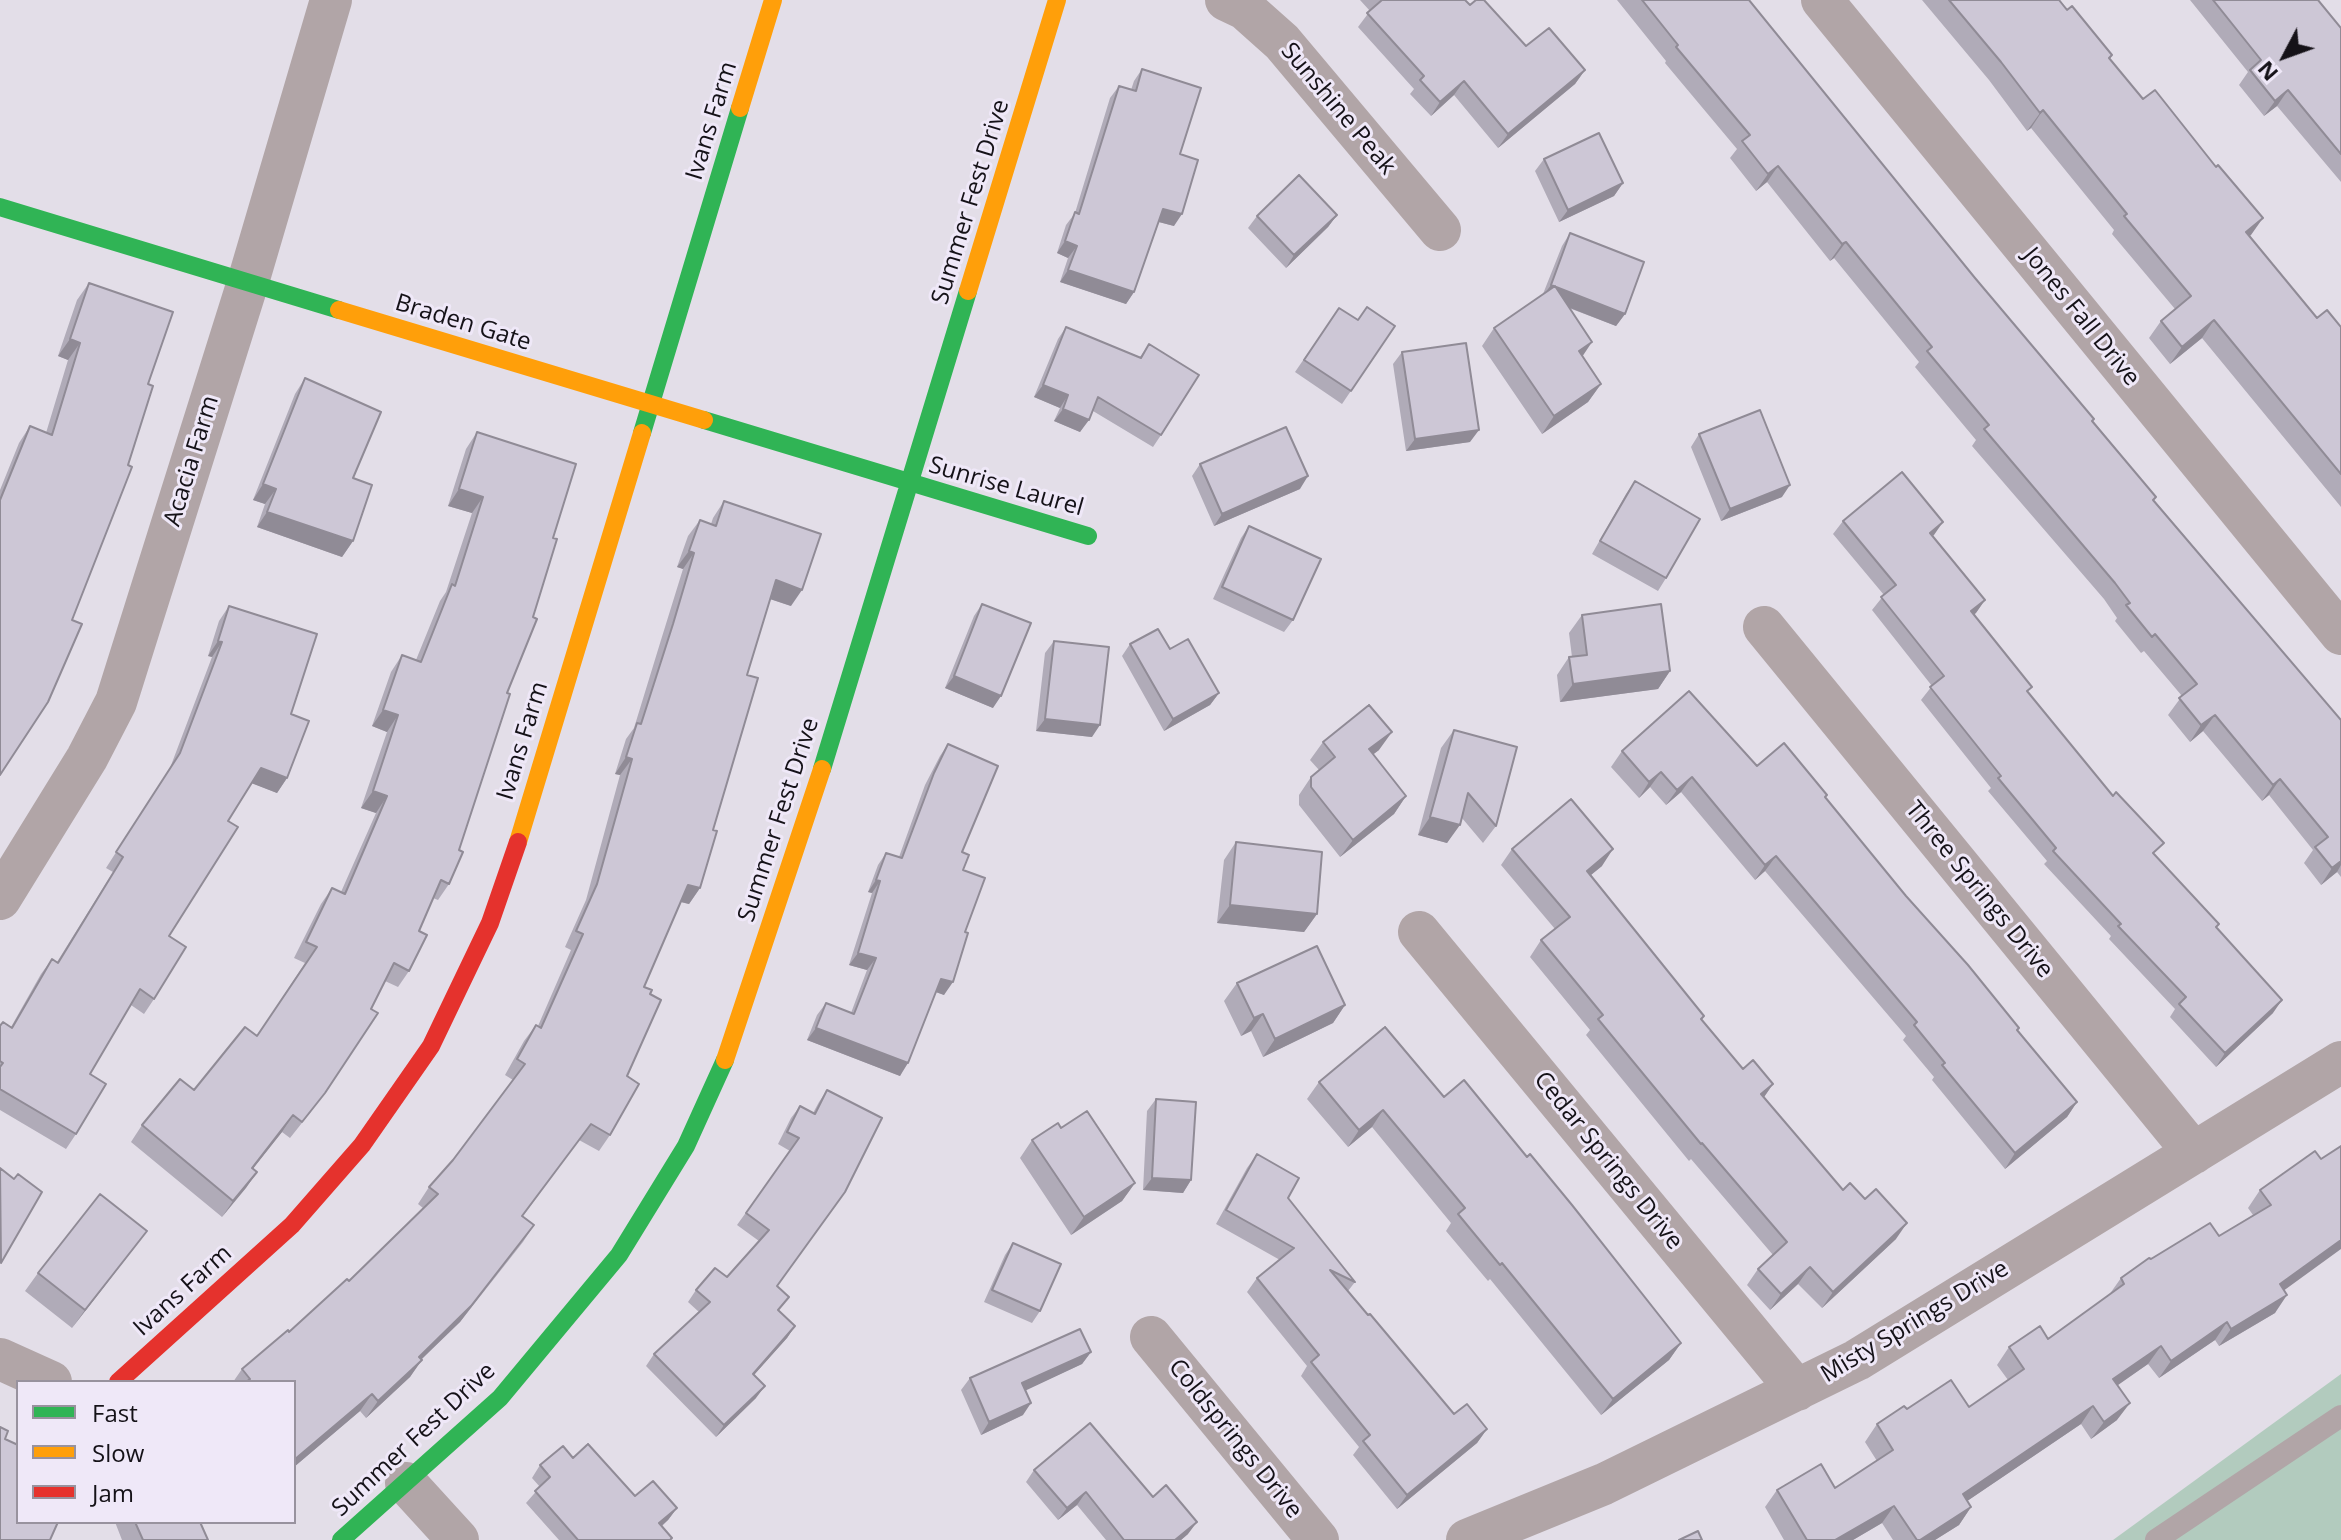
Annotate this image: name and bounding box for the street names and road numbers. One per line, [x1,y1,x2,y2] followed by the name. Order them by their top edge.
[1275,37,1401,181] street label: Sunshine Peak
[680,58,744,184] street label: Ivans Farm
[926,96,1016,308] street label: Summer Fest Drive
[2016,242,2146,392] street label: Jones Fall Drive
[392,289,534,357] street label: Braden Gate
[159,392,225,530] street label: Acacia Farm
[925,451,1087,523] street label: Sunrise Laurel
[491,678,555,804] street label: Ivans Farm
[732,714,826,926] street label: Summer Fest Drive
[1899,796,2059,984] street label: Three Springs Drive
[1527,1066,1689,1256] street label: Cedar Springs Drive
[128,1239,238,1343] street label: Ivans Farm
[1816,1255,2014,1389] street label: Misty Springs Drive
[1162,1354,1308,1524] street label: Coldsprings Drive
[326,1357,502,1523] street label: Summer Fest Drive

